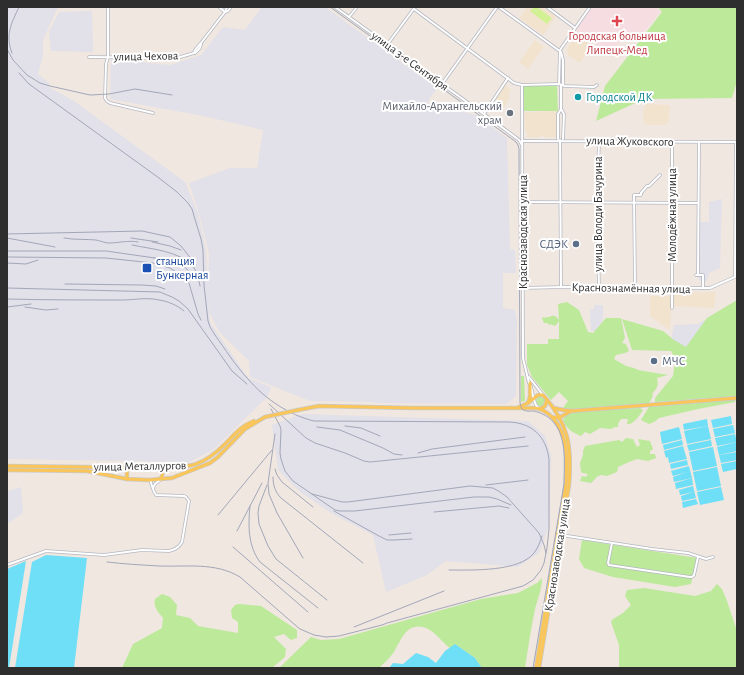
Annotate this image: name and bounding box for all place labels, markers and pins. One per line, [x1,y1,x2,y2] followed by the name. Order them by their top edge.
[611,15,623,27] marker: Городская больница Липецк-Мед
[568,30,666,56] place label: Городская больница Липецк-Мед
[586,91,653,103] place label: Городской ДК
[573,92,583,102] marker: Городской ДК
[382,100,502,126] place label: Михайло-Архангельский храм
[505,108,515,118] marker: Михайло-Архангельский храм
[539,238,568,250] place label: СДЭК
[571,239,581,249] marker: СДЭК
[156,255,208,282] place label: станция Бункерная
[141,262,153,274] marker: станция Бункерная
[662,355,686,367] place label: МЧС
[649,356,659,366] marker: МЧС

